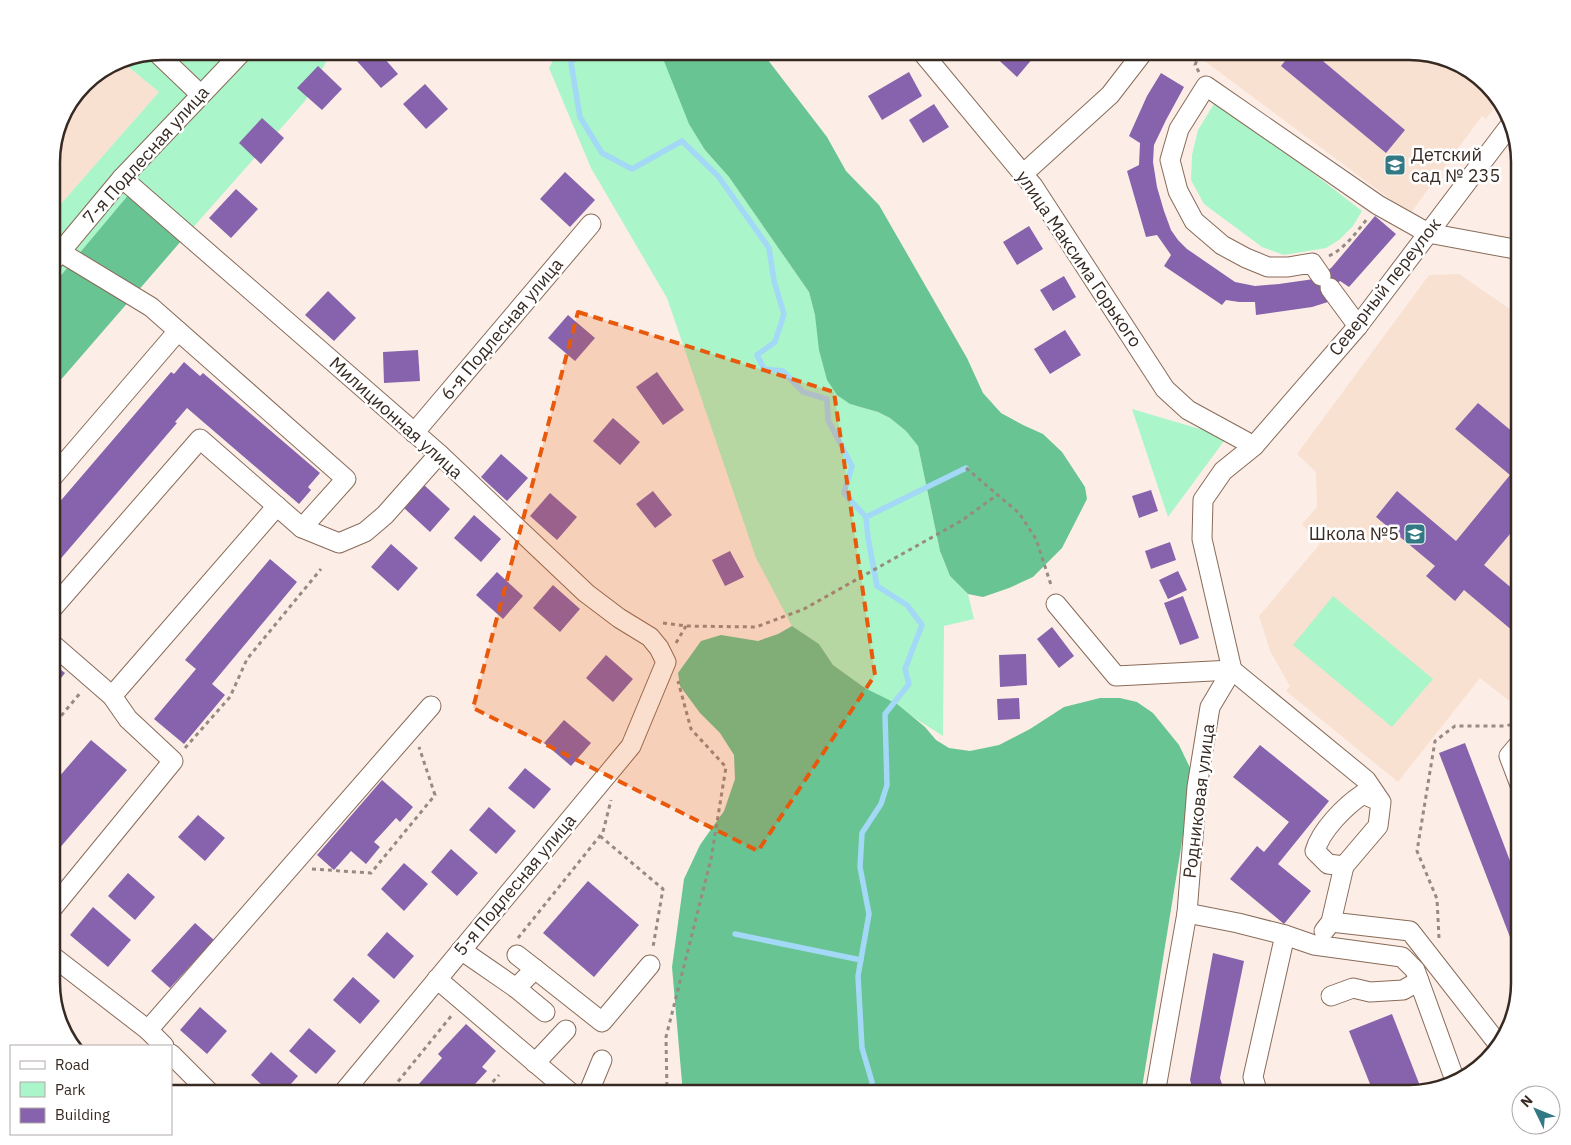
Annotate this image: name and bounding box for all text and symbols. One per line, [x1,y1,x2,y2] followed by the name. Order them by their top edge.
[77,80,214,229] street label: 7-я Подлесная улица
[1411,143,1500,187] place label: Детский сад № 235
[1383,153,1407,177] school or university icon: Детский сад № 235
[1012,166,1147,351] street label: улица Максима Горького
[1323,213,1446,360] street label: Северный переулок
[436,253,568,404] street label: 6-я Подлесная улица
[325,352,468,484] street label: Милиционная улица
[1309,522,1399,545] place label: Школа №5
[1403,522,1427,546] school or university icon: Школа №5
[1178,722,1219,880] street label: Родниковая улица
[449,809,581,960] street label: 5-я Подлесная улица
[10,1045,172,1135] legend
[55,1055,90,1074] text: Road
[55,1080,85,1099] text: Park
[1511,1085,1561,1135] north arrow
[1516,1091,1537,1111] text: N
[55,1105,110,1124] text: Building

